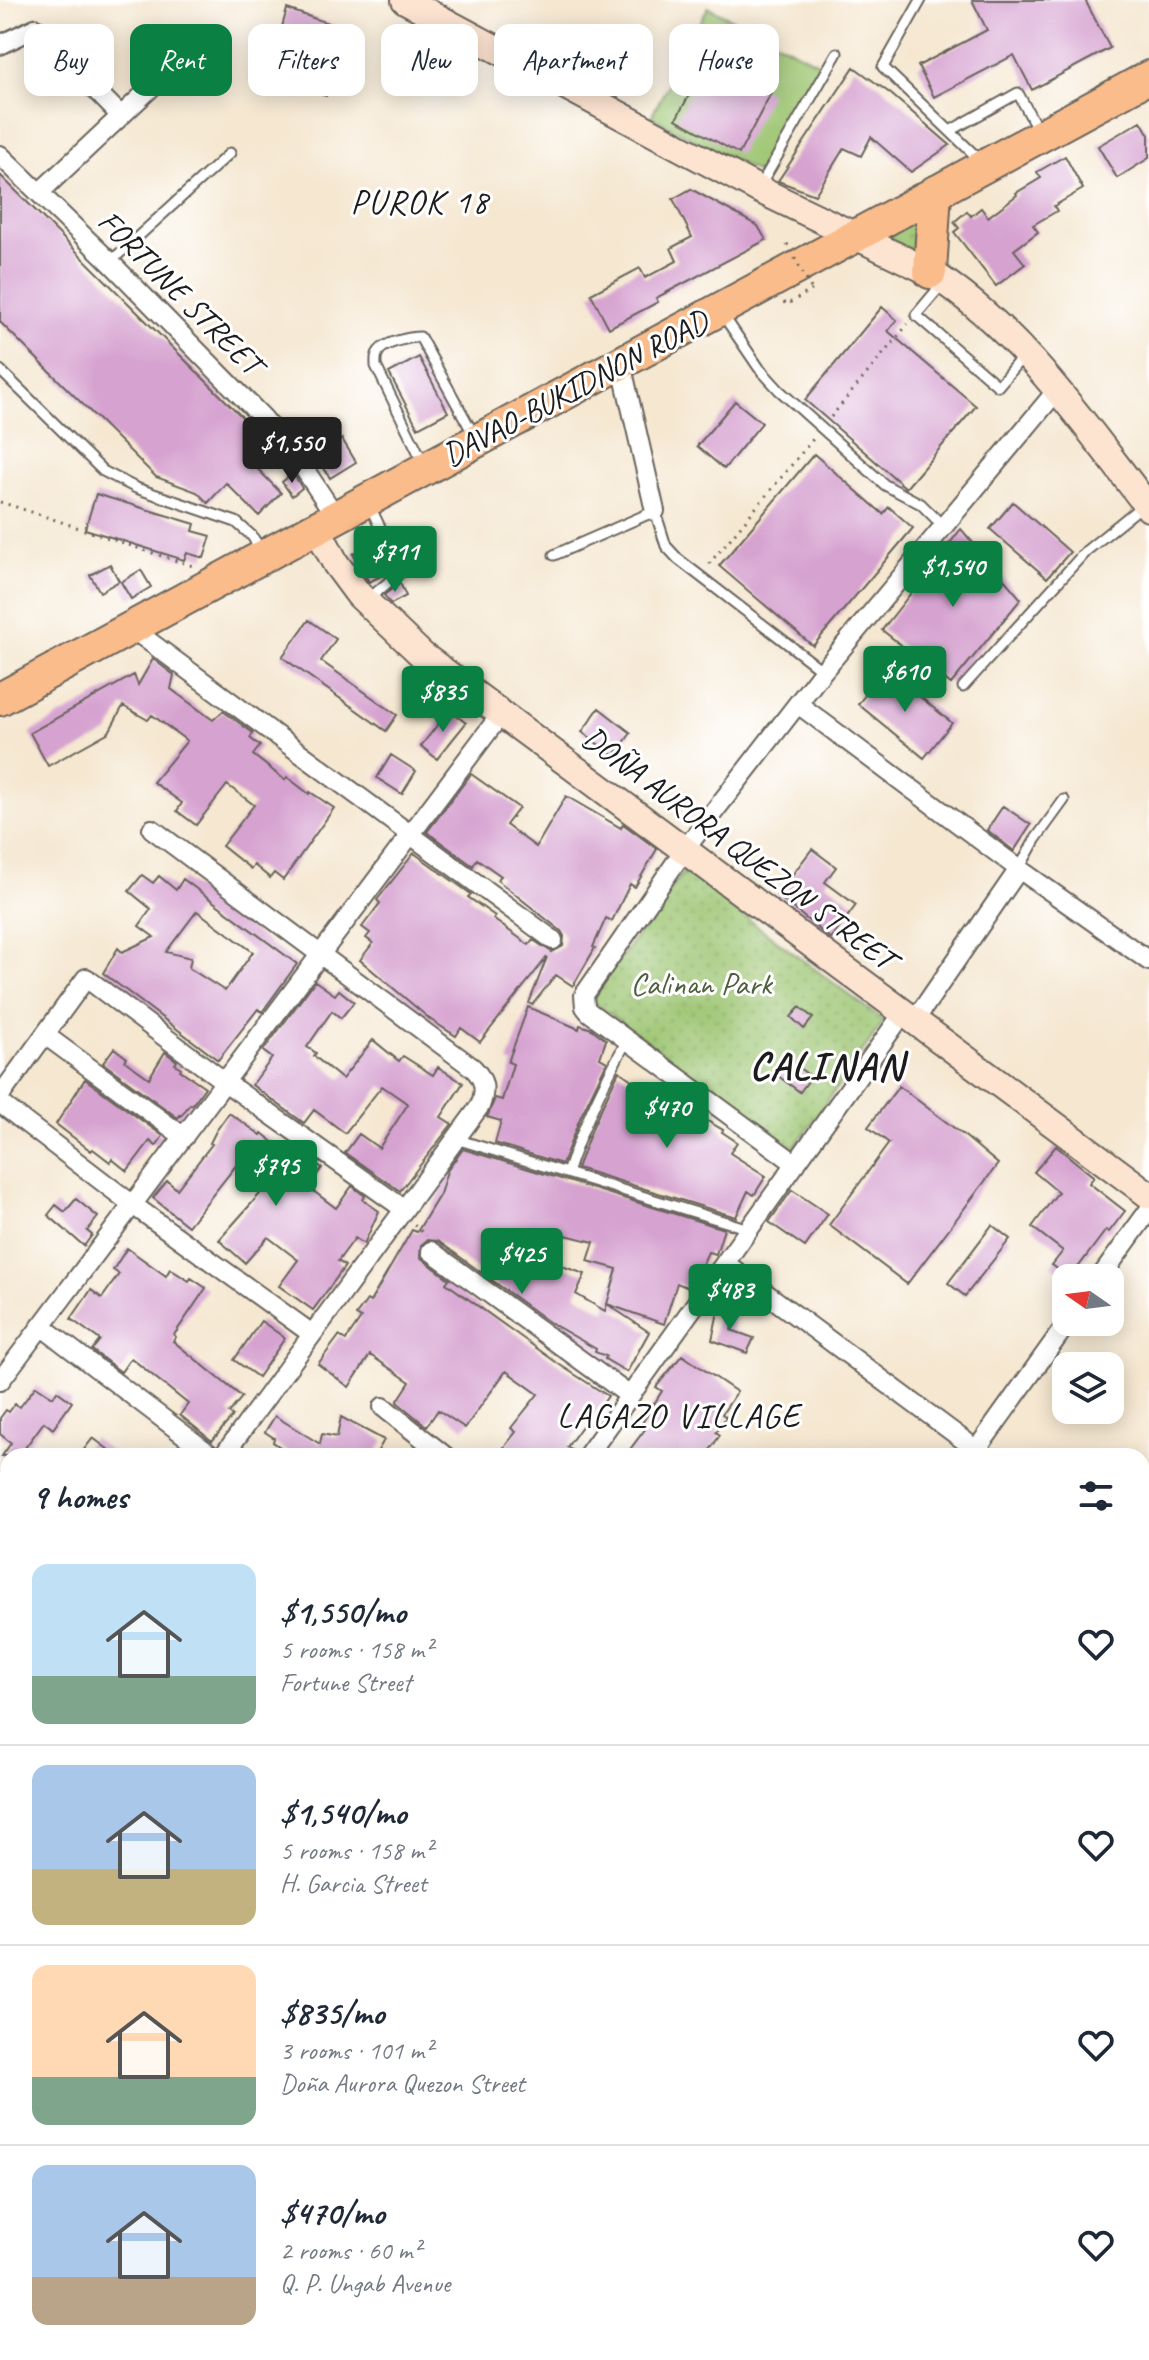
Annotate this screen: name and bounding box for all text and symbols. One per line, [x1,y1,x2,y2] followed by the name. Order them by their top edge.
[24,24,114,96] chip: Buy
[130,24,232,96] chip: Rent
[248,24,365,96] chip: Filters
[381,24,478,96] chip: New
[494,24,653,96] chip: Apartment
[669,24,779,96] chip: House
[350,180,491,223] district label: PUROK 18
[89,201,276,388] street label: FORTUNE STREET
[435,300,717,475] street label: DAVAO-BUKIDNON ROAD
[227,417,357,485] pin: $1,550
[261,426,323,459] text: $1,550
[348,526,442,594] pin: $711
[372,535,418,568] text: $711
[888,541,1018,609] pin: $1,540
[921,550,985,583] text: $1,540
[858,646,952,714] pin: $610
[881,655,929,688] text: $610
[396,666,490,734] pin: $835
[420,675,466,708] text: $835
[575,717,910,984] street label: DOÑA AURORA QUEZON STREET
[631,963,774,1004] park label: Calinan Park
[750,1041,909,1091] district label: CALINAN
[620,1082,714,1150] pin: $470
[644,1091,690,1124] text: $470
[229,1140,323,1208] pin: $795
[253,1149,299,1182] text: $795
[475,1228,569,1296] pin: $425
[499,1237,545,1270] text: $425
[683,1264,777,1332] pin: $483
[1052,1264,1124,1336] north arrow
[1052,1264,1124,1424] map controls
[707,1273,753,1306] text: $483
[1052,1352,1124,1424] button: layers
[557,1394,803,1437] district label: LAGAZO VILLAGE
[1074,1474,1118,1518] icon: filters
[32,1475,128,1518] text: 9 homes
[280,1590,406,1633] text: $1,550/mo
[96,1596,192,1692] icon: home
[1074,1622,1118,1666] icon: heart
[280,1633,432,1666] text: 5 rooms · 158 m²
[280,1666,411,1699] text: Fortune Street
[280,1791,406,1834] text: $1,540/mo
[96,1797,192,1893] icon: home
[1074,1823,1118,1867] icon: heart
[280,1834,432,1867] text: 5 rooms · 158 m²
[280,1867,427,1900] text: H. Garcia Street
[280,1991,384,2034] text: $835/mo
[96,1997,192,2093] icon: home
[1074,2023,1118,2067] icon: heart
[280,2034,432,2067] text: 3 rooms · 101 m²
[280,2067,525,2100] text: Doña Aurora Quezon Street
[280,2191,385,2234] text: $470/mo
[96,2197,192,2293] icon: home
[1074,2223,1118,2267] icon: heart
[280,2234,421,2267] text: 2 rooms · 60 m²
[280,2267,450,2300] text: Q. P. Ungab Avenue

